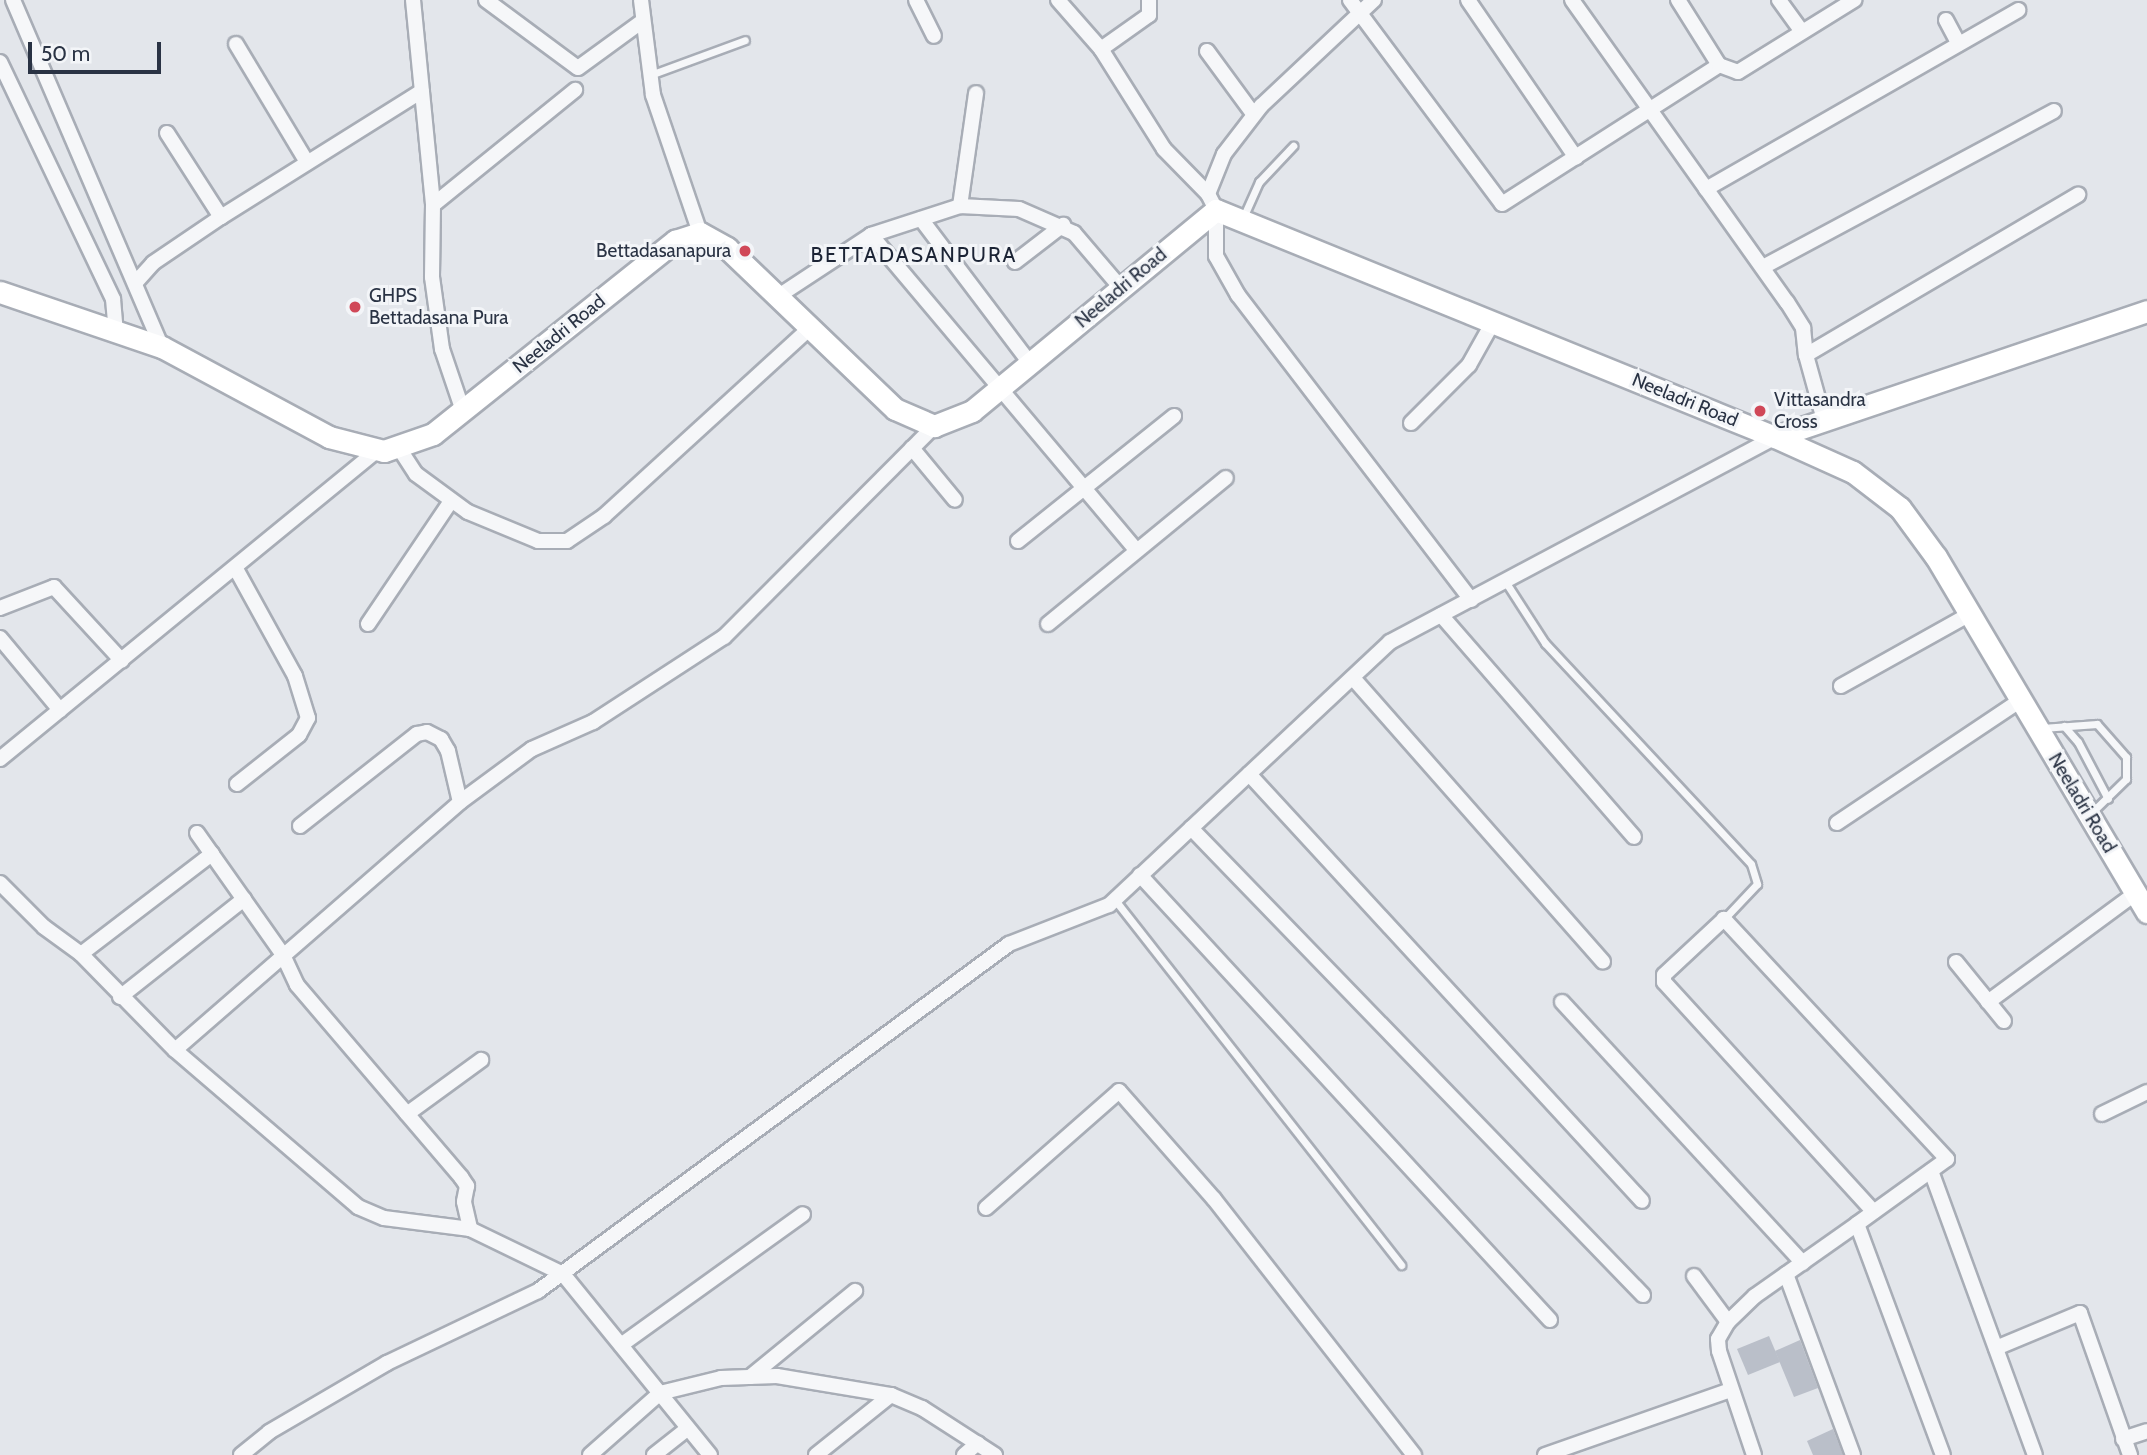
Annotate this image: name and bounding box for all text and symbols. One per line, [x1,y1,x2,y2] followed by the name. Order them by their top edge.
[32,28,164,72] scale bar
[41,41,90,66] text: 50 m
[596,240,731,262] place label: Bettadasanapura
[812,242,1016,268] district label: BETTADASANPURA
[737,243,753,259] marker: Bettadasanapura
[1071,243,1171,333] street label: Neeladri Road
[369,285,508,329] place label: GHPS Bettadasana Pura
[508,290,610,378] street label: Neeladri Road
[347,299,363,315] marker: GHPS Bettadasana Pura
[1629,368,1741,432] street label: Neeladri Road
[1774,389,1866,433] place label: Vittasandra Cross
[1752,403,1768,419] marker: Vittasandra Cross
[2043,749,2121,857] street label: Neeladri Road

